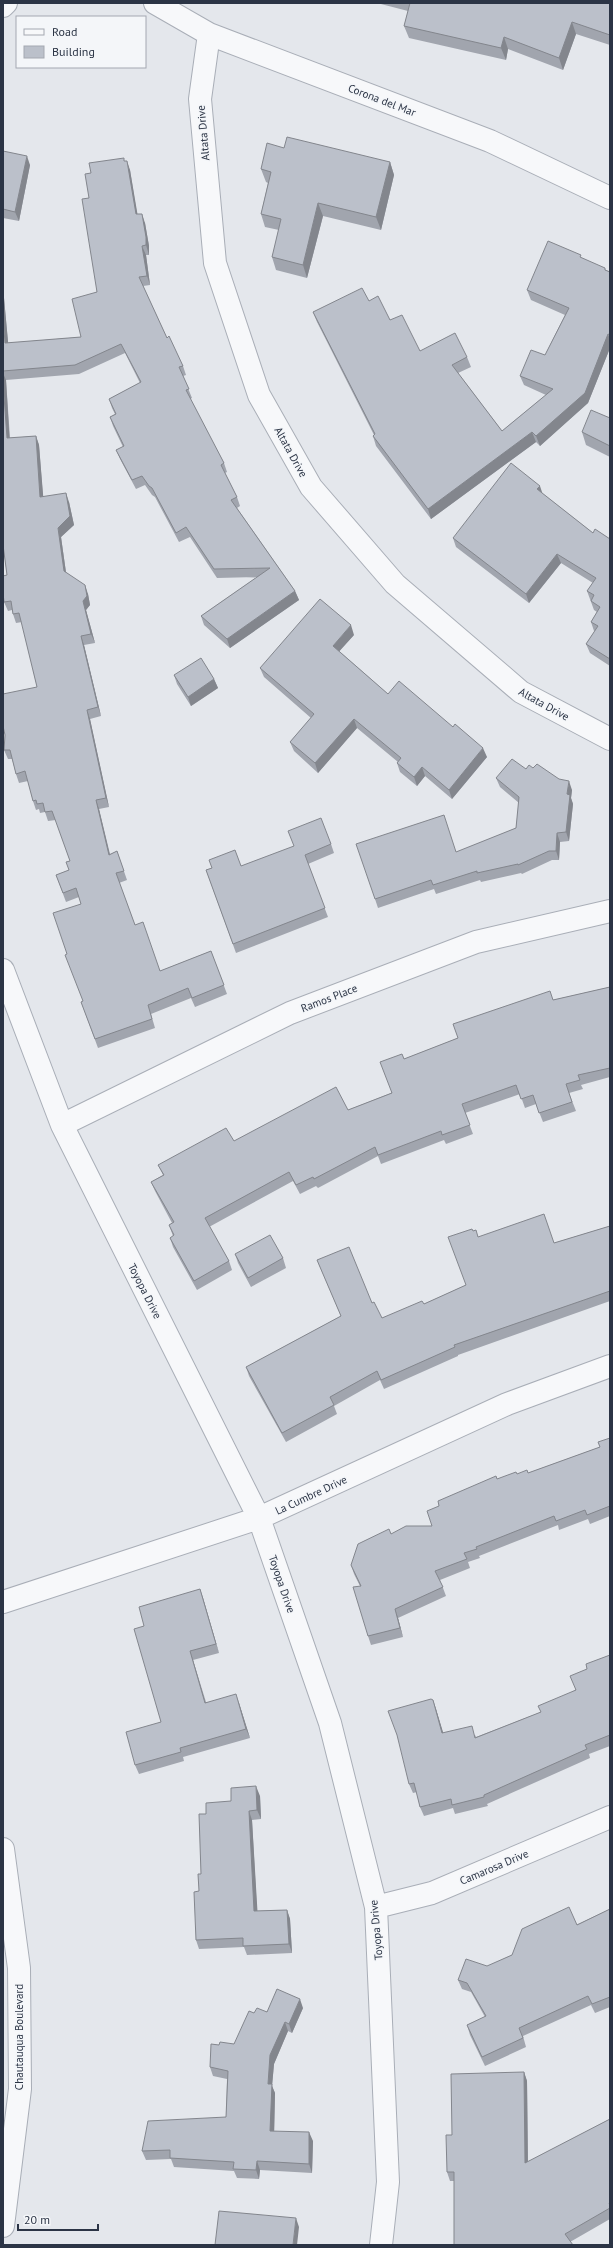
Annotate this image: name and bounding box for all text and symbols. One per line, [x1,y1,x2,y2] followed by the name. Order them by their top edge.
[16,16,146,68] legend
[52,24,77,39] text: Road
[52,44,95,59] text: Building
[346,81,418,119] street label: Corona del Mar
[194,104,212,161] street label: Altata Drive
[271,424,311,480] street label: Altata Drive
[516,684,572,724] street label: Altata Drive
[299,981,360,1015] street label: Ramos Place
[125,1261,165,1321] street label: Toyopa Drive
[273,1472,350,1518] street label: La Cumbre Drive
[266,1553,299,1615] street label: Toyopa Drive
[458,1846,531,1888] street label: Camarosa Drive
[366,1899,386,1961] street label: Toyopa Drive
[12,1984,26,2090] street label: Chautauqua Boulevard
[18,2206,98,2232] scale bar
[24,2212,50,2227] text: 20 m

